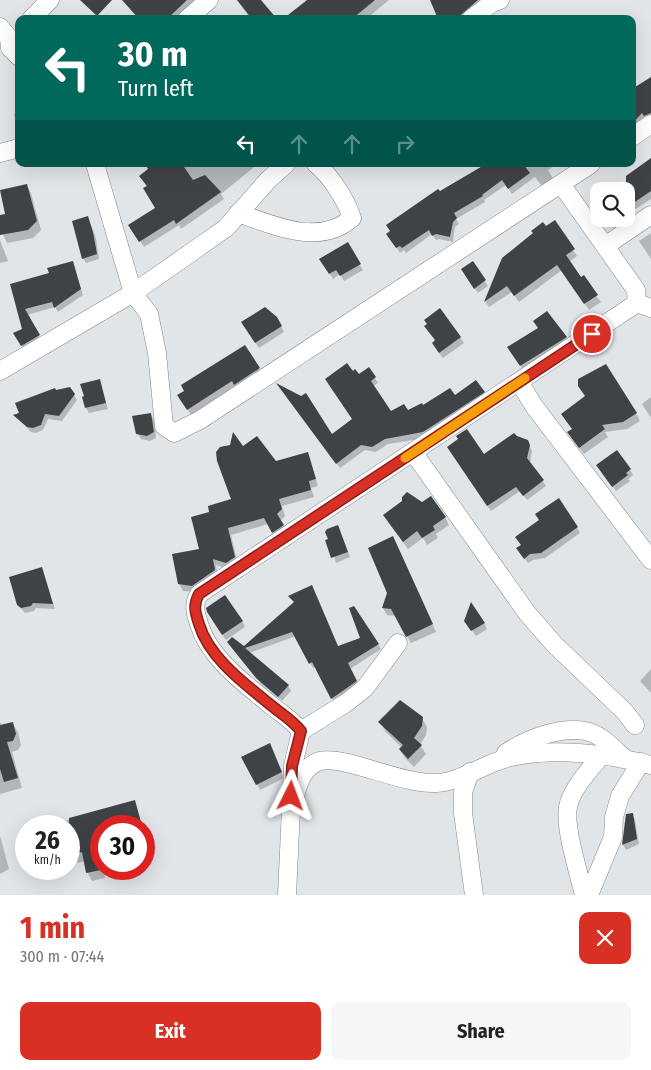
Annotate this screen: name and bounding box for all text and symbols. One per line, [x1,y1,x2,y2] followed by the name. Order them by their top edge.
[118,33,188,75] text: 30 m
[35,35,100,100] icon: left
[118,75,194,102] text: Turn left
[232,130,260,158] icon: left
[285,130,313,158] icon: ahead
[338,130,366,158] icon: ahead
[391,130,419,158] icon: right
[590,182,635,227] map controls
[590,182,635,227] button: search
[571,313,613,355] pin
[578,320,606,348] icon: arrive
[264,769,316,821] position arrow
[90,815,155,880] speed limit sign: 30
[35,826,60,856] text: 26
[34,853,61,867] text: km/h
[20,910,85,946] text: 1 min
[579,912,631,964] button: close
[20,947,104,966] text: 300 m · 07:44
[20,1002,321,1060] button: Exit
[331,1002,631,1060] button: Share

